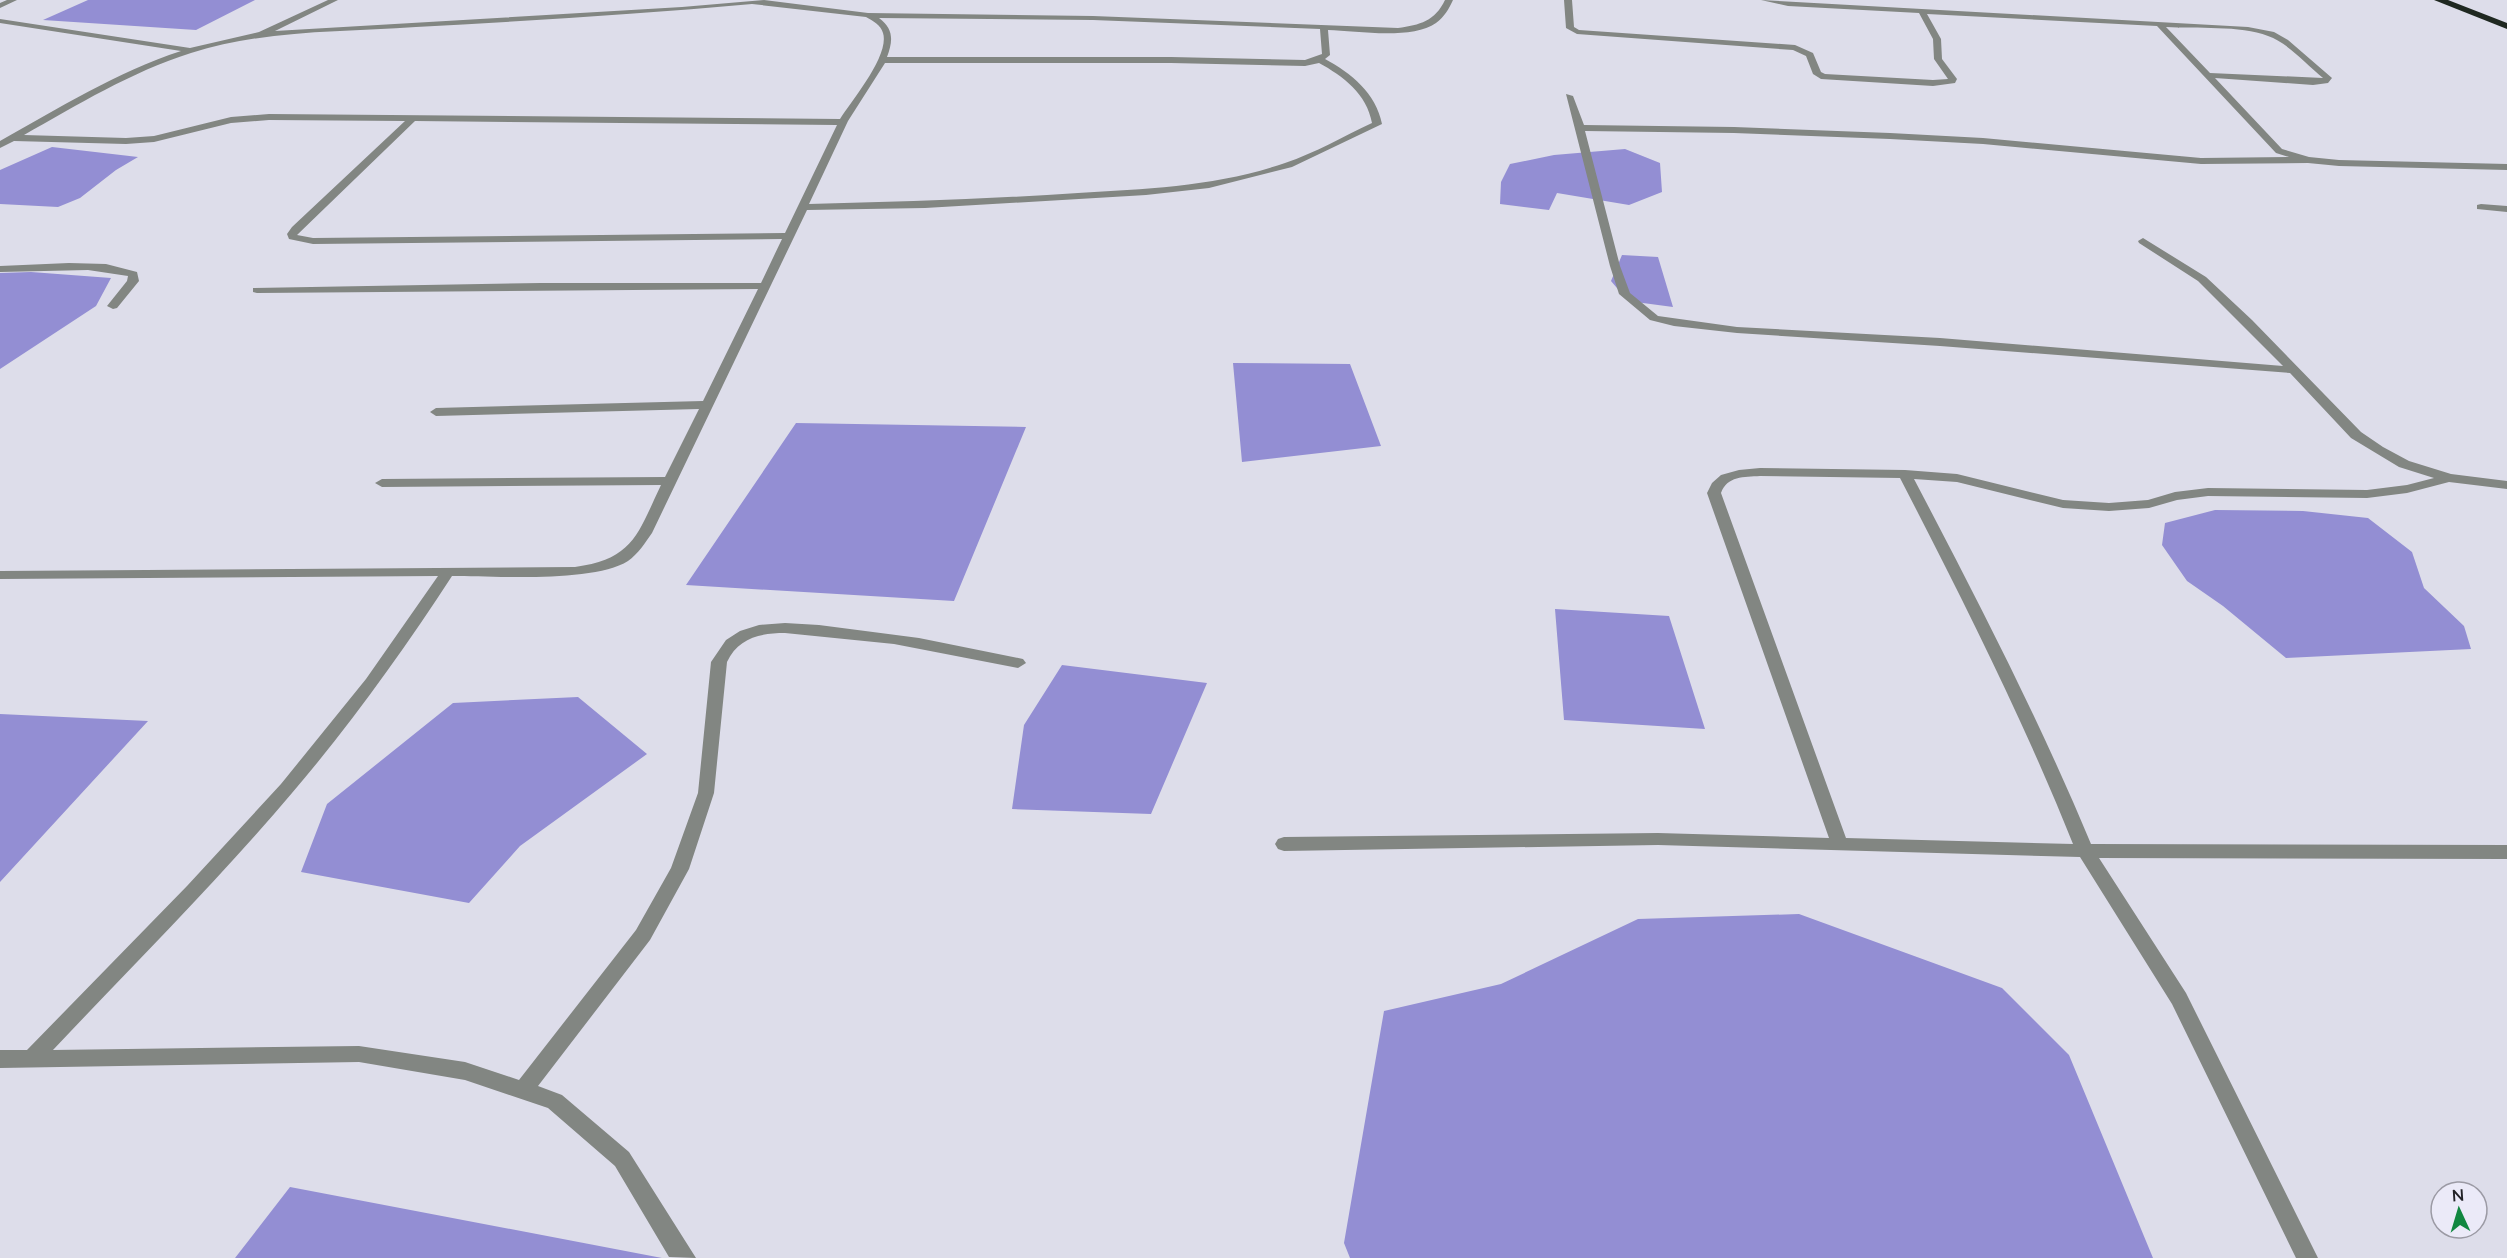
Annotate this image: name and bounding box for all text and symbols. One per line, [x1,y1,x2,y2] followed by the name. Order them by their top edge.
[2429,1180,2489,1240] north arrow
[2451,1185,2465,1204] text: N

